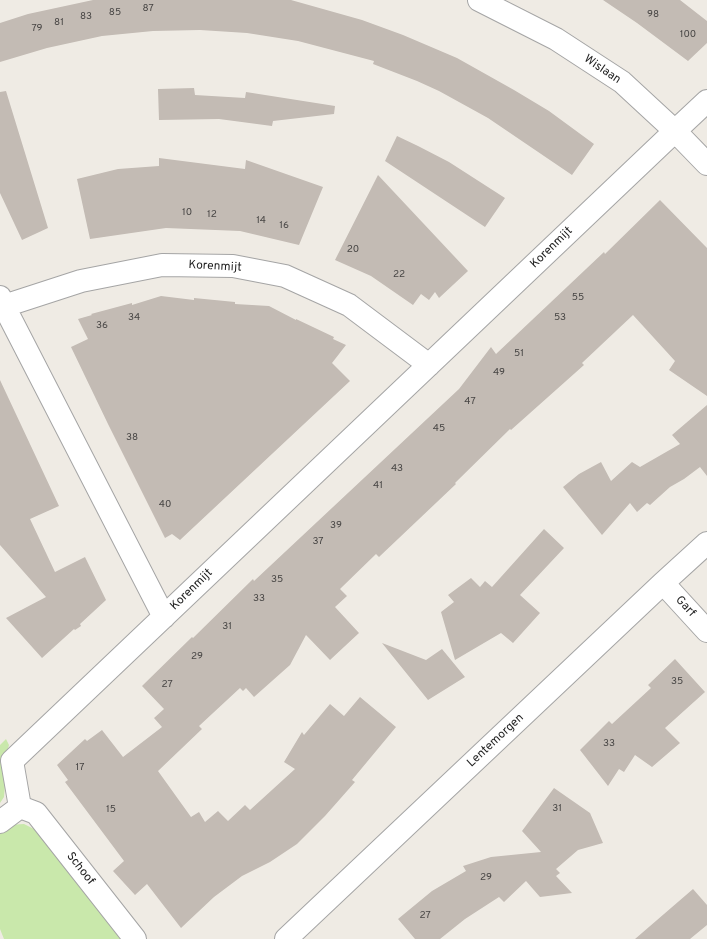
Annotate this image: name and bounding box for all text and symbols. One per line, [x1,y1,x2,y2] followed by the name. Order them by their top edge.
[142,3,154,15] house number: 87
[109,7,121,19] house number: 85
[647,9,659,21] house number: 98
[80,11,92,23] house number: 83
[54,17,64,29] house number: 81
[31,23,43,35] house number: 79
[680,29,696,41] house number: 100
[581,52,623,88] street label: Wislaan
[182,207,192,219] house number: 10
[207,209,217,221] house number: 12
[256,215,266,227] house number: 14
[279,220,289,232] house number: 16
[528,224,576,272] street label: Korenmijt
[347,244,359,256] house number: 20
[188,258,242,276] street label: Korenmijt
[393,269,405,281] house number: 22
[572,292,584,304] house number: 55
[128,312,140,324] house number: 34
[554,312,566,324] house number: 53
[96,320,108,332] house number: 36
[514,348,524,360] house number: 51
[493,367,505,379] house number: 49
[464,396,476,408] house number: 47
[433,423,445,435] house number: 45
[126,432,138,444] house number: 38
[391,463,403,475] house number: 43
[373,480,383,492] house number: 41
[159,499,171,511] house number: 40
[330,520,342,532] house number: 39
[312,536,324,548] house number: 37
[168,566,216,614] street label: Korenmijt
[271,574,283,586] house number: 35
[253,593,265,605] house number: 33
[672,594,698,620] street label: Garf
[222,621,232,633] house number: 31
[191,651,203,663] house number: 29
[671,676,683,688] house number: 35
[161,679,173,691] house number: 27
[465,711,527,771] street label: Lentemorgen
[603,738,615,750] house number: 33
[76,762,84,774] house number: 17
[552,803,562,815] house number: 31
[106,804,116,816] house number: 15
[63,850,97,888] street label: Schoof
[480,872,492,884] house number: 29
[419,910,431,922] house number: 27

